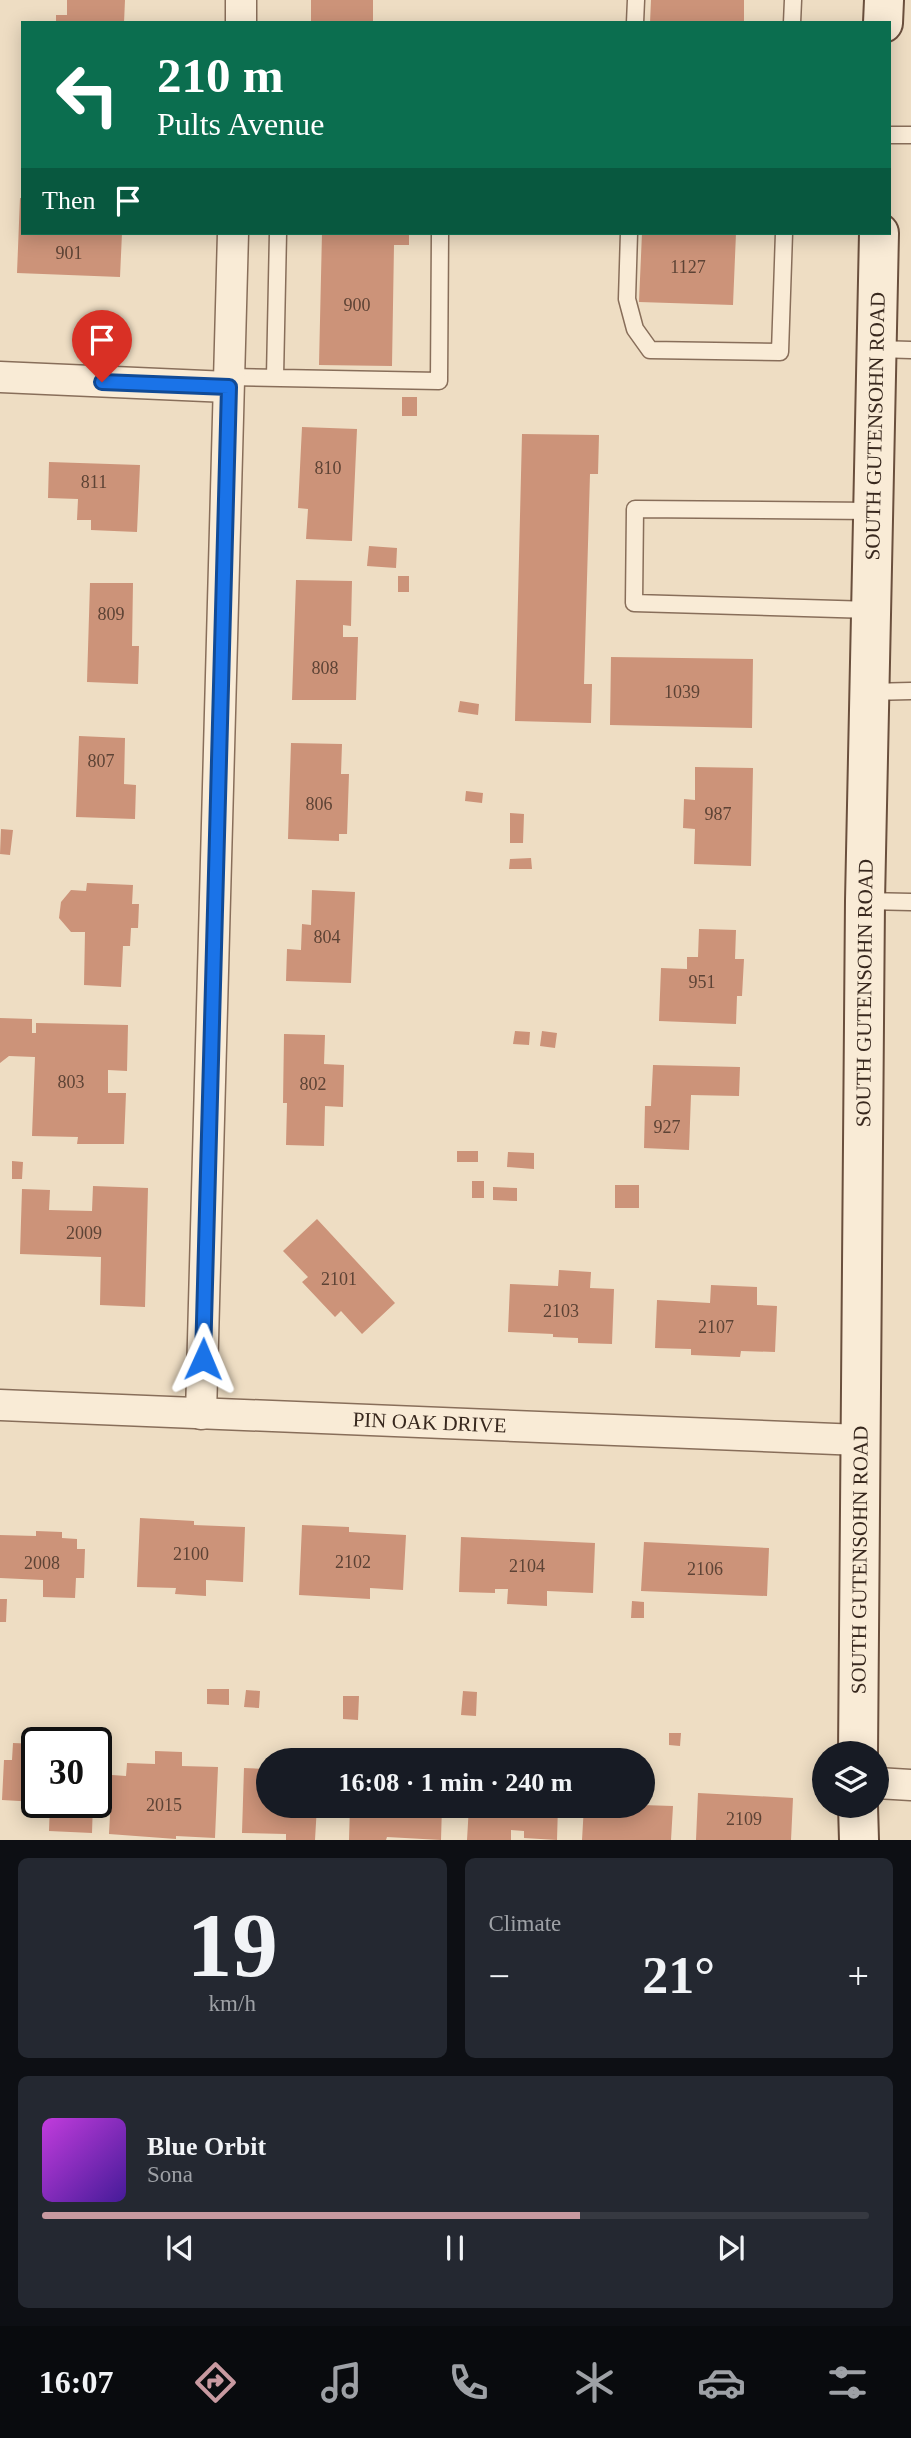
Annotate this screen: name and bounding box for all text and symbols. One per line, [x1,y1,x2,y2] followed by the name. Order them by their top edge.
[157,48,284,103] text: 210 m
[42,49,133,140] icon: left
[157,106,324,142] text: Pults Avenue
[109,182,147,220] icon: arrive
[42,186,95,215] text: Then
[56,243,83,263] house number: 901
[670,257,706,277] house number: 1127
[860,292,890,561] street label: SOUTH GUTENSOHN ROAD
[344,295,371,315] house number: 900
[72,310,132,382] pin
[83,321,121,359] icon: arrive
[315,458,342,478] house number: 810
[81,472,107,492] house number: 811
[98,604,125,624] house number: 809
[312,658,339,678] house number: 808
[664,682,700,702] house number: 1039
[88,751,115,771] house number: 807
[306,794,333,814] house number: 806
[705,804,732,824] house number: 987
[851,859,878,1127] street label: SOUTH GUTENSOHN ROAD
[314,927,341,947] house number: 804
[689,972,716,992] house number: 951
[58,1072,85,1092] house number: 803
[300,1074,327,1094] house number: 802
[654,1117,681,1137] house number: 927
[66,1223,102,1243] house number: 2009
[321,1269,357,1289] house number: 2101
[543,1301,579,1321] house number: 2103
[698,1317,734,1337] house number: 2107
[166,1322,240,1396] position arrow
[352,1407,507,1438] street label: PIN OAK DRIVE
[846,1426,873,1694] street label: SOUTH GUTENSOHN ROAD
[173,1544,209,1564] house number: 2100
[335,1552,371,1572] house number: 2102
[24,1553,60,1573] house number: 2008
[509,1556,545,1576] house number: 2104
[687,1559,723,1579] house number: 2106
[21,1727,112,1818] speed limit sign: 30
[812,1741,889,1818] map controls
[812,1741,889,1818] button: layers
[339,1768,573,1797] text: 16:08 · 1 min · 240 m
[146,1795,182,1815] house number: 2015
[726,1809,762,1829] house number: 2109
[187,1895,278,1996] text: 19
[489,1911,561,1936] text: Climate
[642,1947,715,2004] text: 21°
[489,1955,510,1997] text: −
[848,1955,869,1997] text: +
[209,1991,256,2016] text: km/h
[147,2132,266,2161] text: Blue Orbit
[147,2162,193,2187] text: Sona
[161,2229,199,2267] icon: previous
[436,2229,474,2267] icon: pause
[712,2229,750,2267] icon: next
[191,2358,240,2407] icon: directions
[317,2358,366,2407] icon: music
[444,2358,493,2407] icon: phone
[570,2358,619,2407] icon: climate
[697,2358,746,2407] icon: car
[823,2358,872,2407] icon: filters
[39,2364,113,2400] text: 16:07

